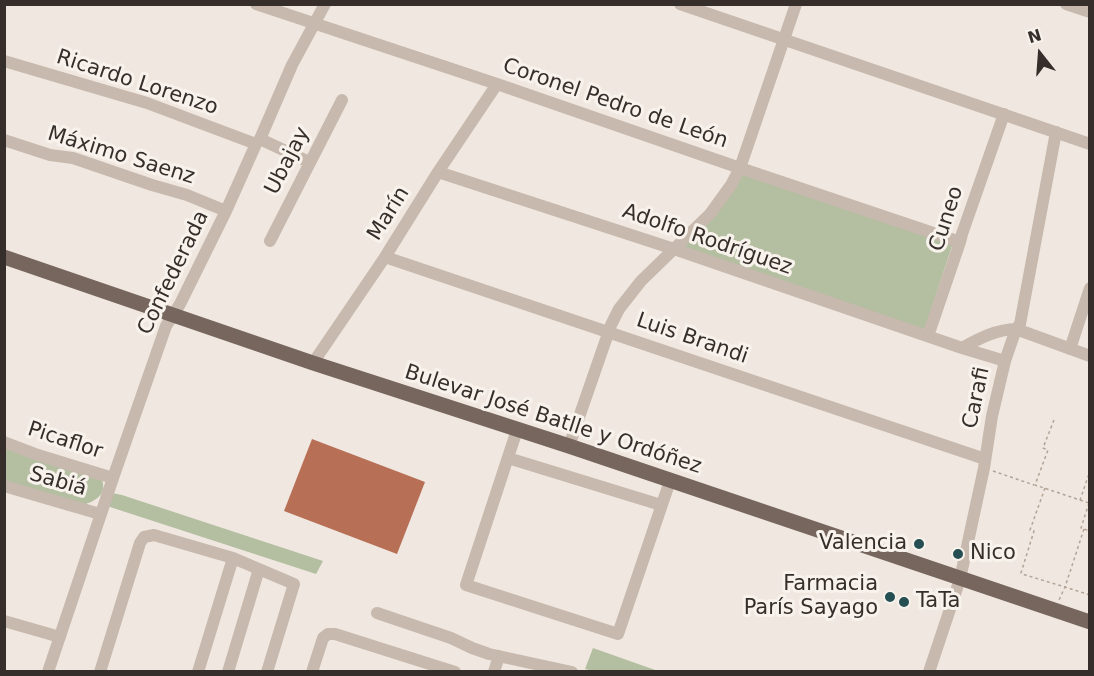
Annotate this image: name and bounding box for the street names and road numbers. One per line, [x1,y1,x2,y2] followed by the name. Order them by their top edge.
[53,45,221,121] street label: Ricardo Lorenzo
[499,54,731,154] street label: Coronel Pedro de León
[44,122,198,190] street label: Máximo Saenz
[260,123,316,199] street label: Ubajay
[363,182,415,246] street label: Marín
[925,183,969,255] street label: Cuneo
[619,199,795,281] street label: Adolfo Rodríguez
[133,207,215,339] street label: Confederada
[633,308,751,370] street label: Luis Brandi
[401,360,705,480] street label: Bulevar José Batlle y Ordóñez
[958,365,996,431] street label: Carafi
[24,417,106,465] street label: Picaflor
[27,462,89,502] street label: Sabiá

